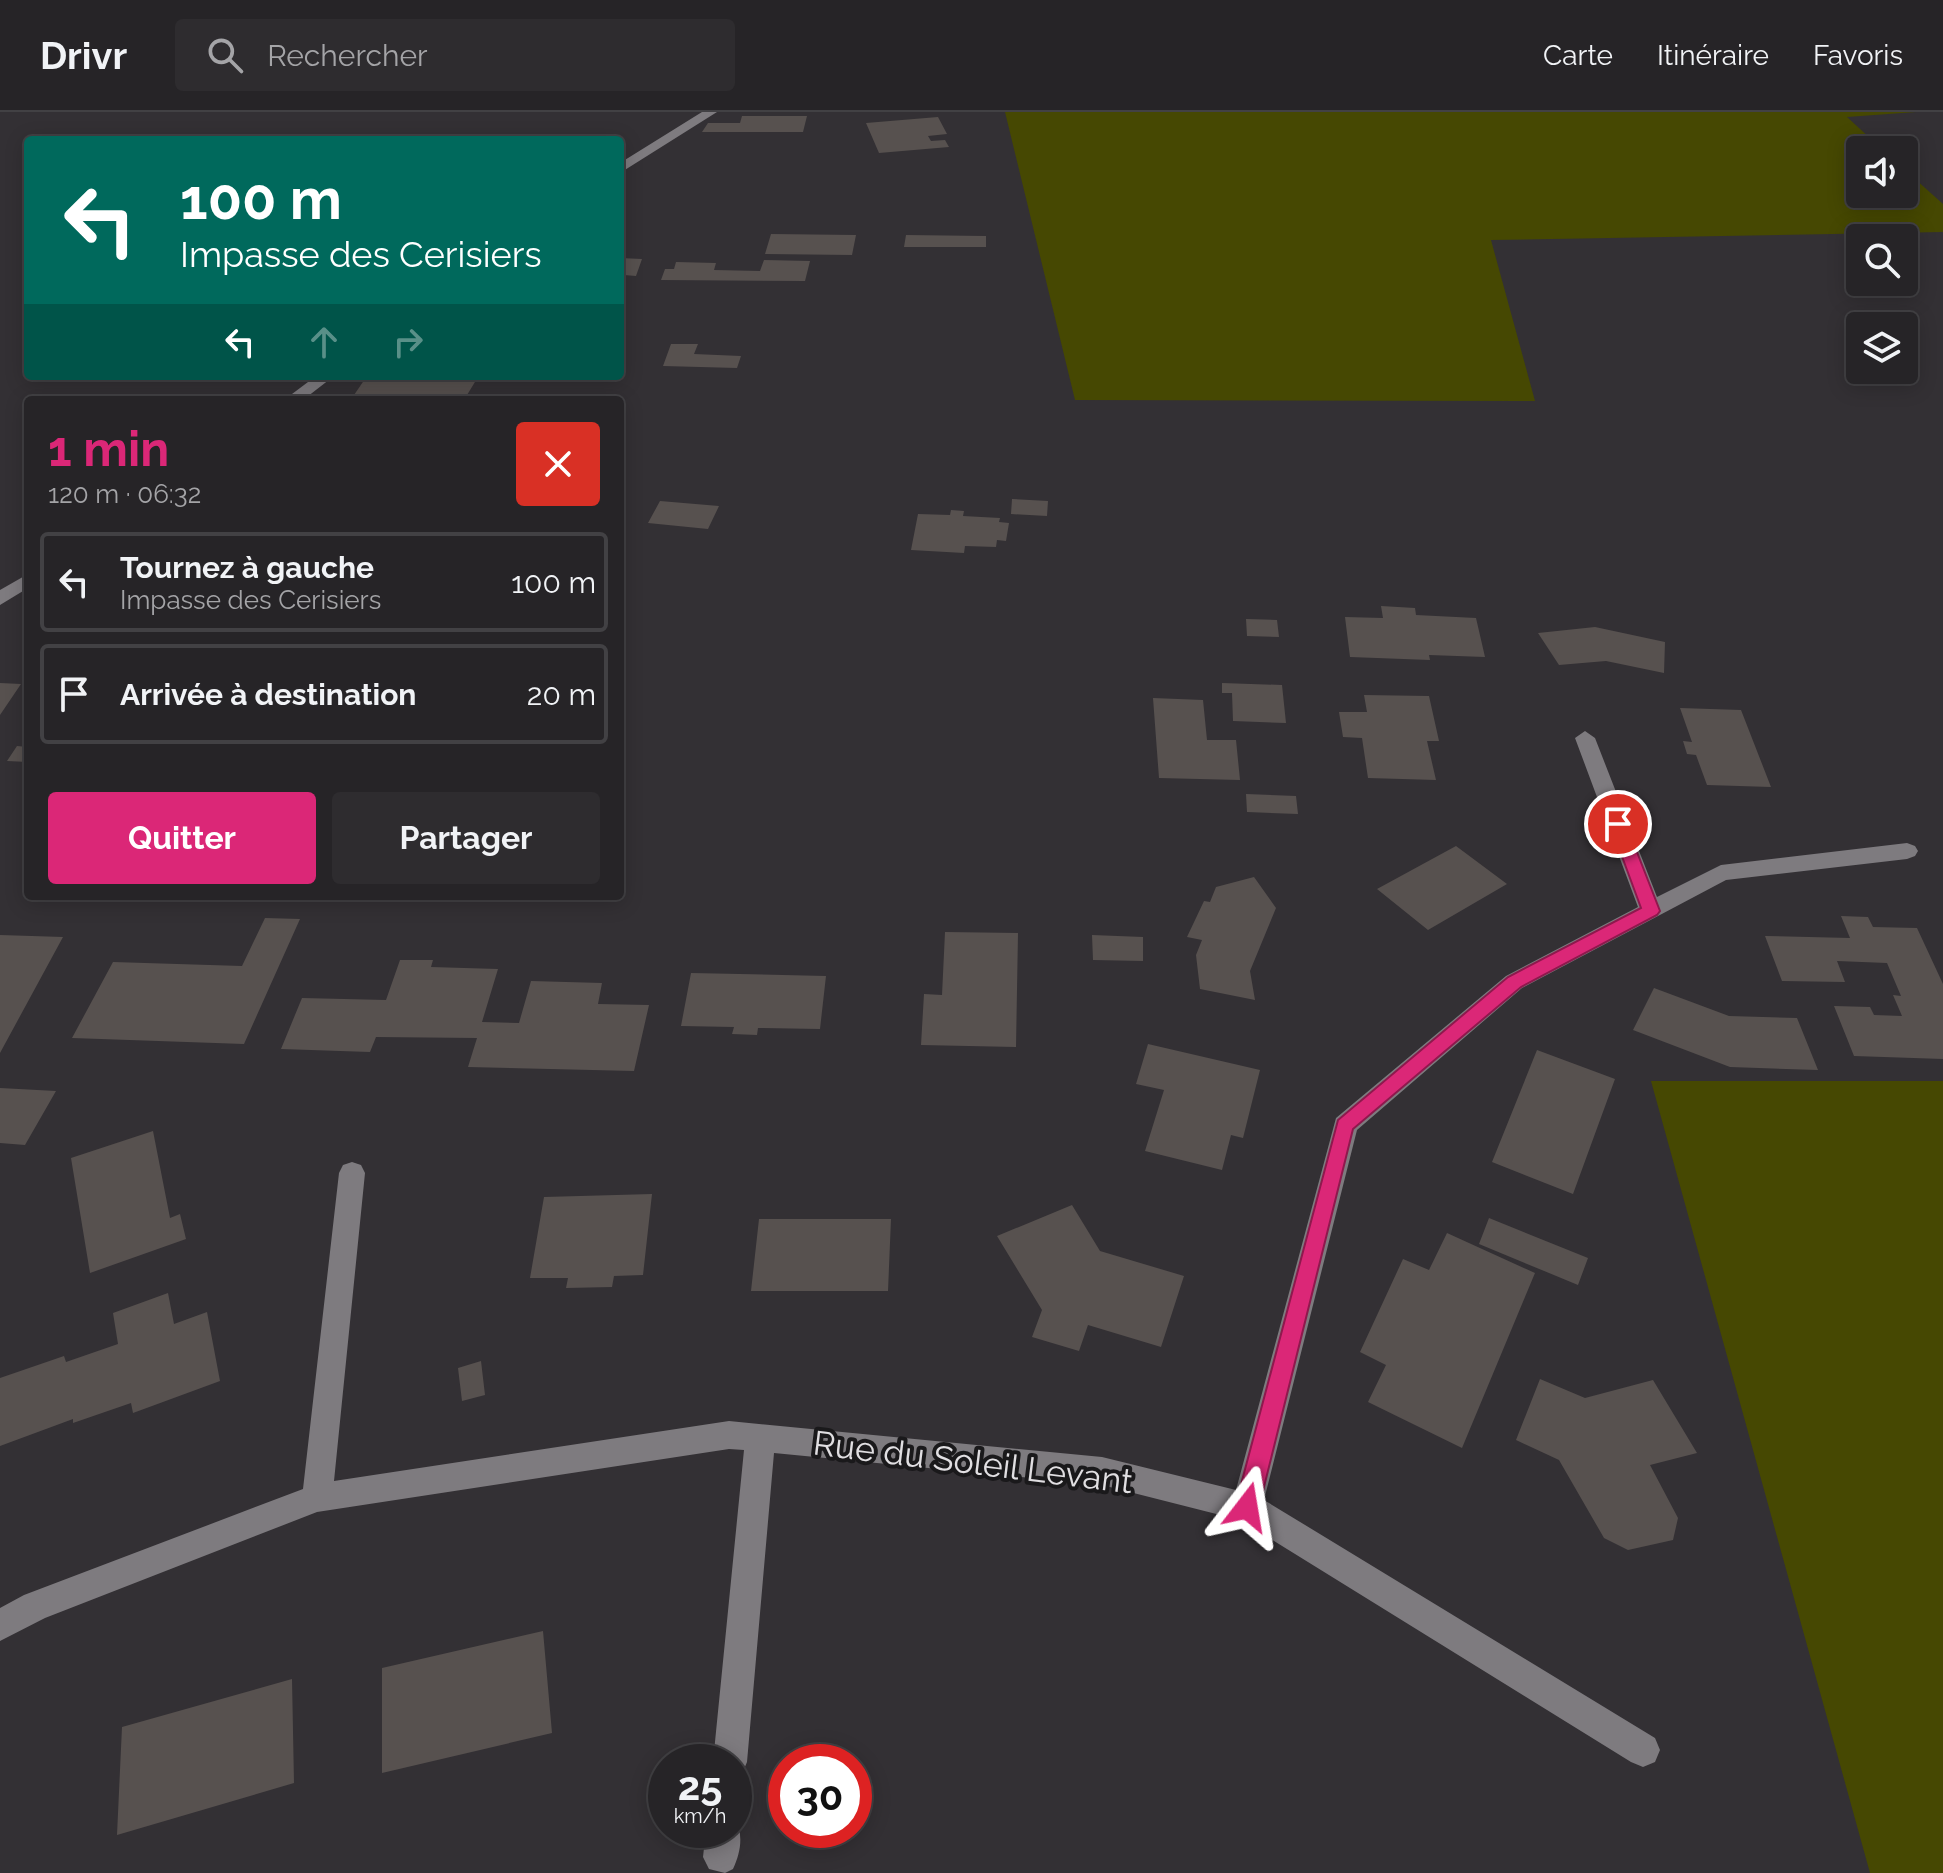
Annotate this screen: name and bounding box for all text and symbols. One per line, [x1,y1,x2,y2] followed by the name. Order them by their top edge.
[175,19,735,91] search box
[40,33,127,78] text: Drivr
[203,33,247,77] icon: search
[267,38,428,73] text: Rechercher
[1543,39,1613,72] text: Carte
[1657,39,1769,72] text: Itinéraire
[1813,39,1903,72] text: Favoris
[1846,136,1918,384] map controls
[1846,136,1918,208] button: sound
[180,166,342,232] text: 100 m
[48,168,152,272] icon: left
[1846,224,1918,296] button: search
[180,233,542,275] text: Impasse des Cerisiers
[1846,312,1918,384] button: layers
[218,320,262,364] icon: left
[302,320,346,364] icon: ahead
[386,320,430,364] icon: right
[48,421,169,477] text: 1 min
[516,422,600,506] button: close
[48,479,201,509] text: 120 m · 06:32
[120,550,374,585] text: Tournez à gauche
[52,560,96,604] icon: left
[511,565,596,600] text: 100 m
[120,585,381,615] text: Impasse des Cerisiers
[52,672,96,716] icon: arrive
[120,677,416,712] text: Arrivée à destination
[527,677,596,712] text: 20 m
[1584,790,1652,858] pin
[48,792,316,884] button: Quitter
[332,792,600,884] button: Partager
[1596,802,1640,846] icon: arrive
[811,1423,1136,1502] street label: Rue du Soleil Levant
[1205,1465,1289,1549] position arrow
[768,1744,872,1848] speed limit sign: 30
[678,1762,722,1809] text: 25
[674,1804,726,1828] text: km/h

